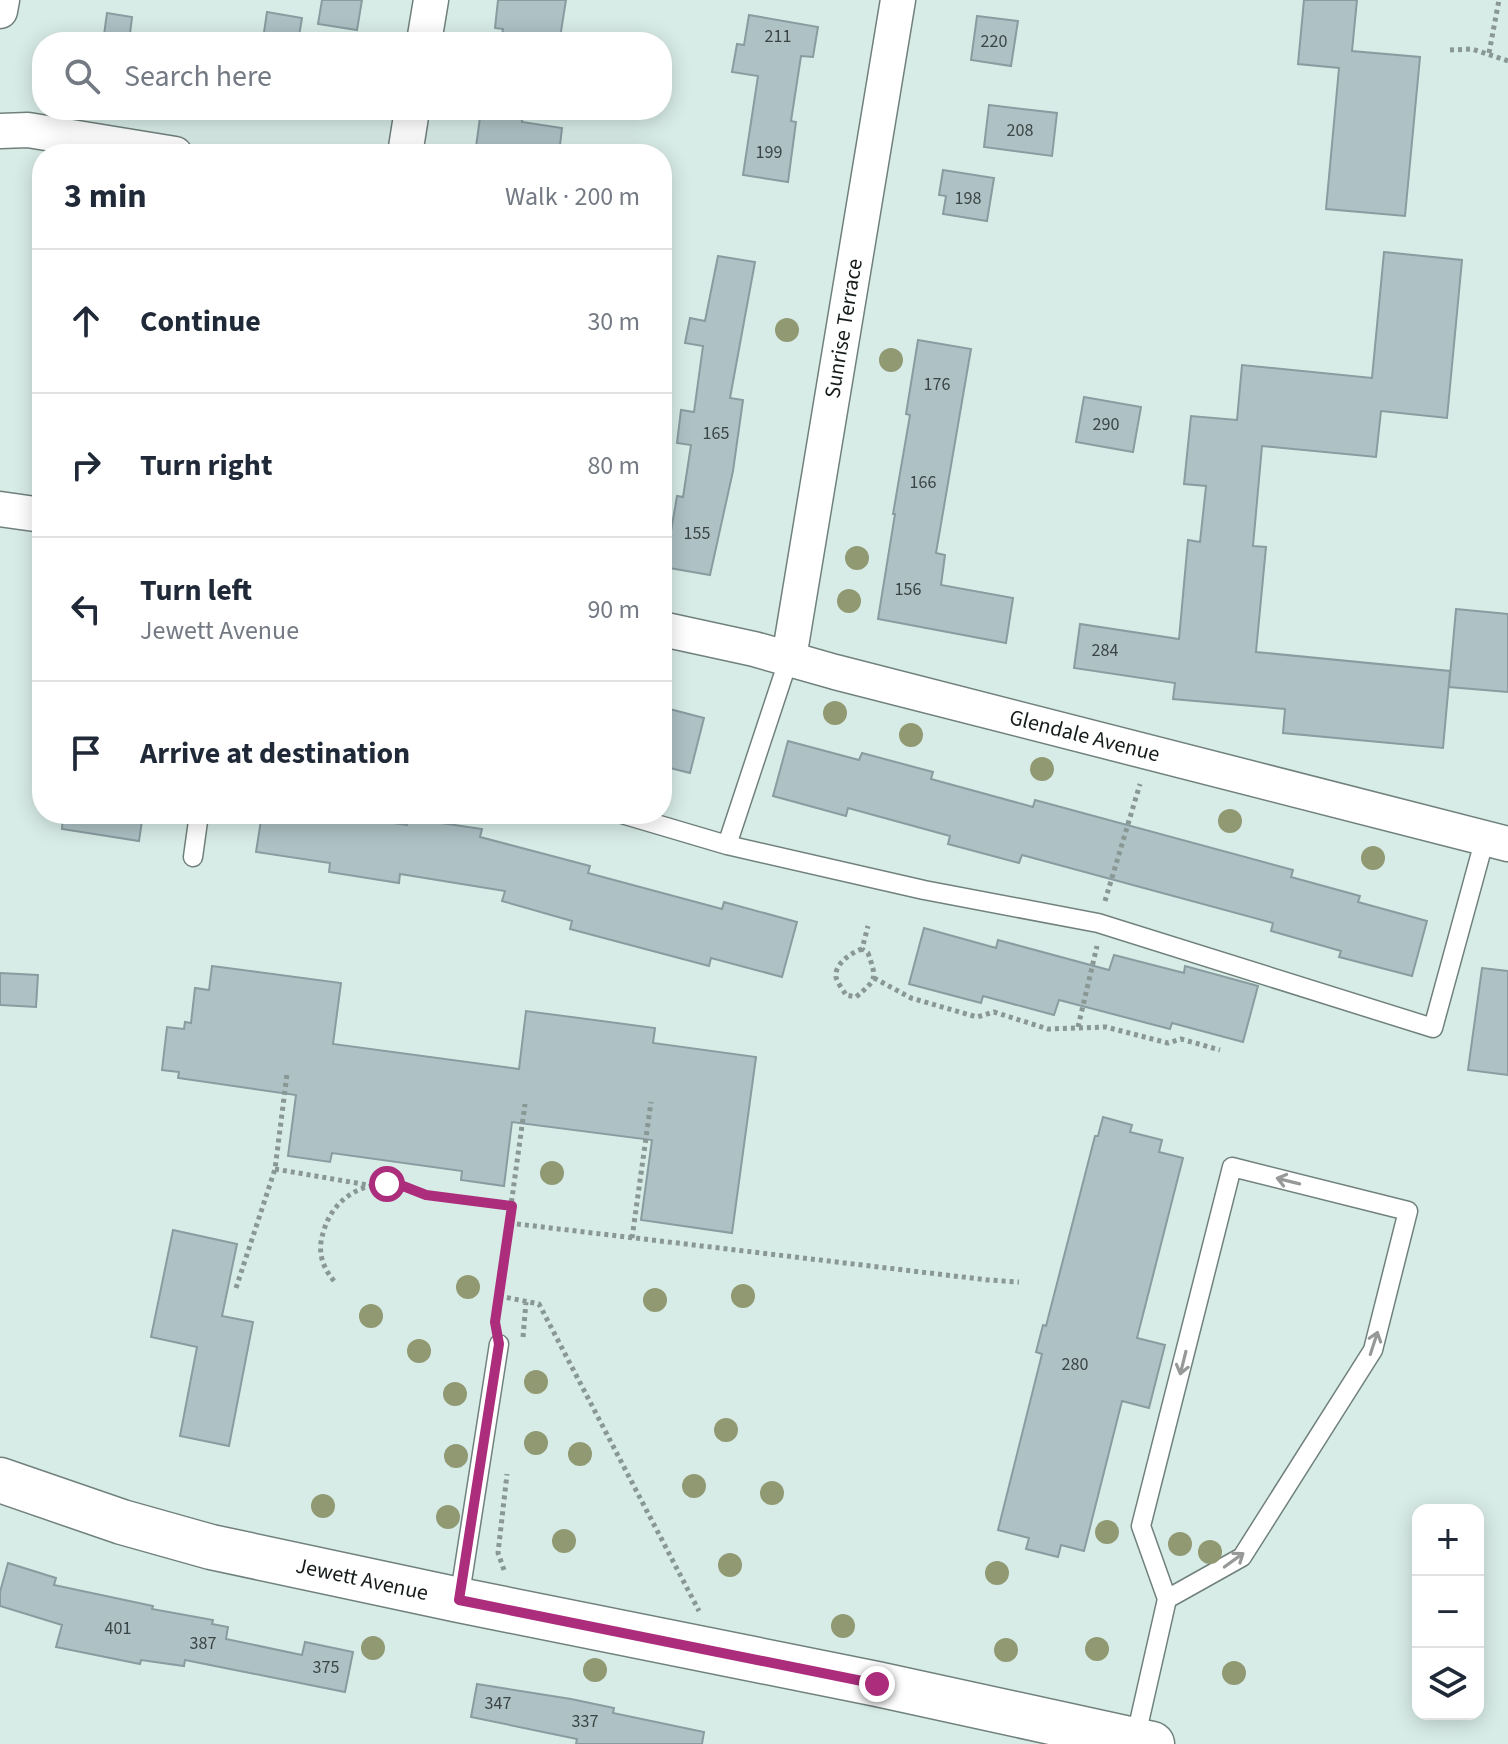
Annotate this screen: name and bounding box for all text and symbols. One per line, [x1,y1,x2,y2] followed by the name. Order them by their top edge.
[765,24,791,49] house number: 211
[981,29,1007,54] house number: 220
[32,32,672,120] search box
[60,54,104,98] icon: search
[124,55,272,98] text: Search here
[1007,118,1033,143] house number: 208
[756,140,782,165] house number: 199
[64,172,147,221] text: 3 min
[505,178,640,215] text: Walk · 200 m
[955,186,981,211] house number: 198
[816,256,871,401] street label: Sunrise Terrace
[64,299,108,343] icon: ahead
[140,300,261,343] text: Continue
[587,303,640,340] text: 30 m
[924,372,950,397] house number: 176
[1093,412,1119,437] house number: 290
[703,421,729,446] house number: 165
[64,443,108,487] icon: right
[140,444,272,487] text: Turn right
[587,447,640,484] text: 80 m
[910,470,936,495] house number: 166
[684,521,710,546] house number: 155
[140,569,252,612] text: Turn left
[895,577,921,602] house number: 156
[64,587,108,631] icon: left
[587,591,640,628] text: 90 m
[140,612,299,649] text: Jewett Avenue
[1092,638,1118,663] house number: 284
[1006,701,1163,770] street label: Glendale Avenue
[64,731,108,775] icon: arrive
[140,732,410,775] text: Arrive at destination
[369,1166,405,1202] route start
[1275,1172,1301,1187] one-way arrow
[1367,1330,1382,1356] one-way arrow
[1175,1350,1190,1375] one-way arrow
[1062,1352,1088,1377] house number: 280
[1412,1504,1484,1720] map controls
[1412,1504,1484,1576] button: +
[293,1550,431,1609] street label: Jewett Avenue
[1223,1551,1244,1568] one-way arrow
[1412,1576,1484,1648] button: −
[105,1616,131,1641] house number: 401
[190,1631,216,1656] house number: 387
[1412,1648,1484,1720] button: layers
[313,1655,339,1680] house number: 375
[859,1666,895,1702] route end
[485,1691,511,1716] house number: 347
[572,1709,598,1734] house number: 337

